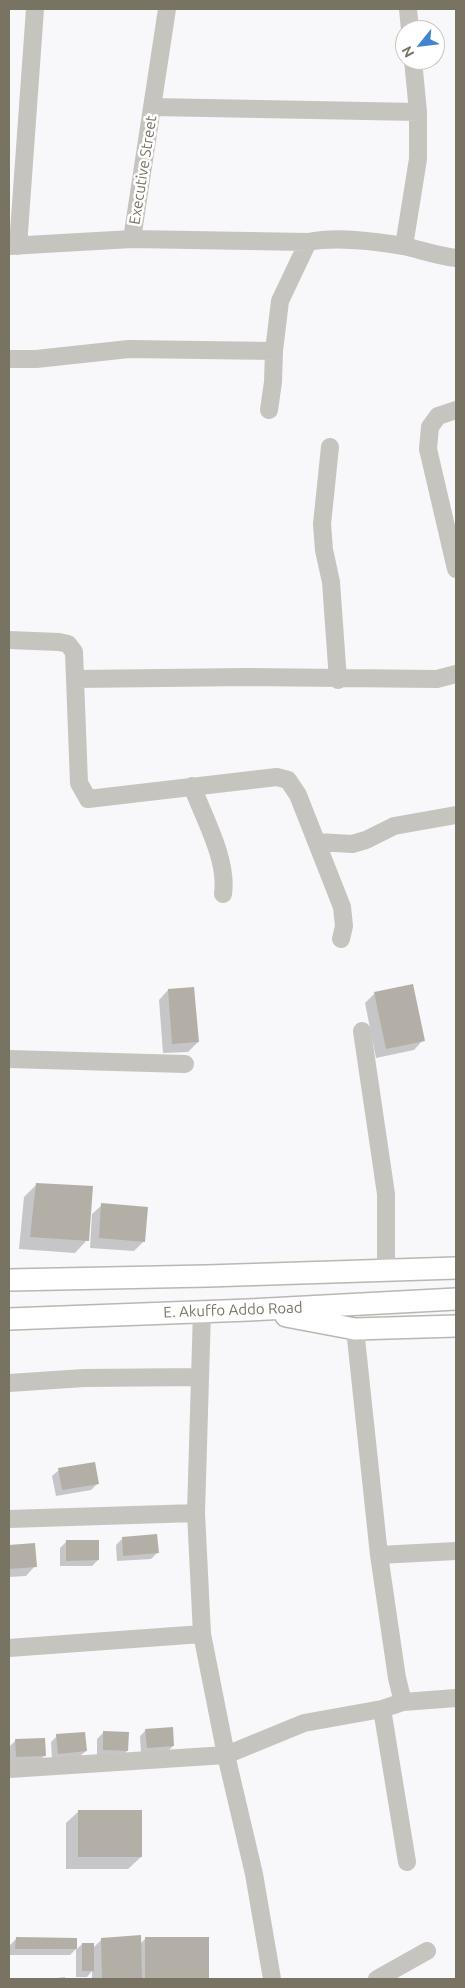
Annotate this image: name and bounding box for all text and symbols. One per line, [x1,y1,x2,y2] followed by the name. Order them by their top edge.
[395,20,445,70] north arrow
[398,43,417,60] text: N
[125,114,161,226] street label: Executive Street
[163,1299,303,1321] street label: E. Akuffo Addo Road

